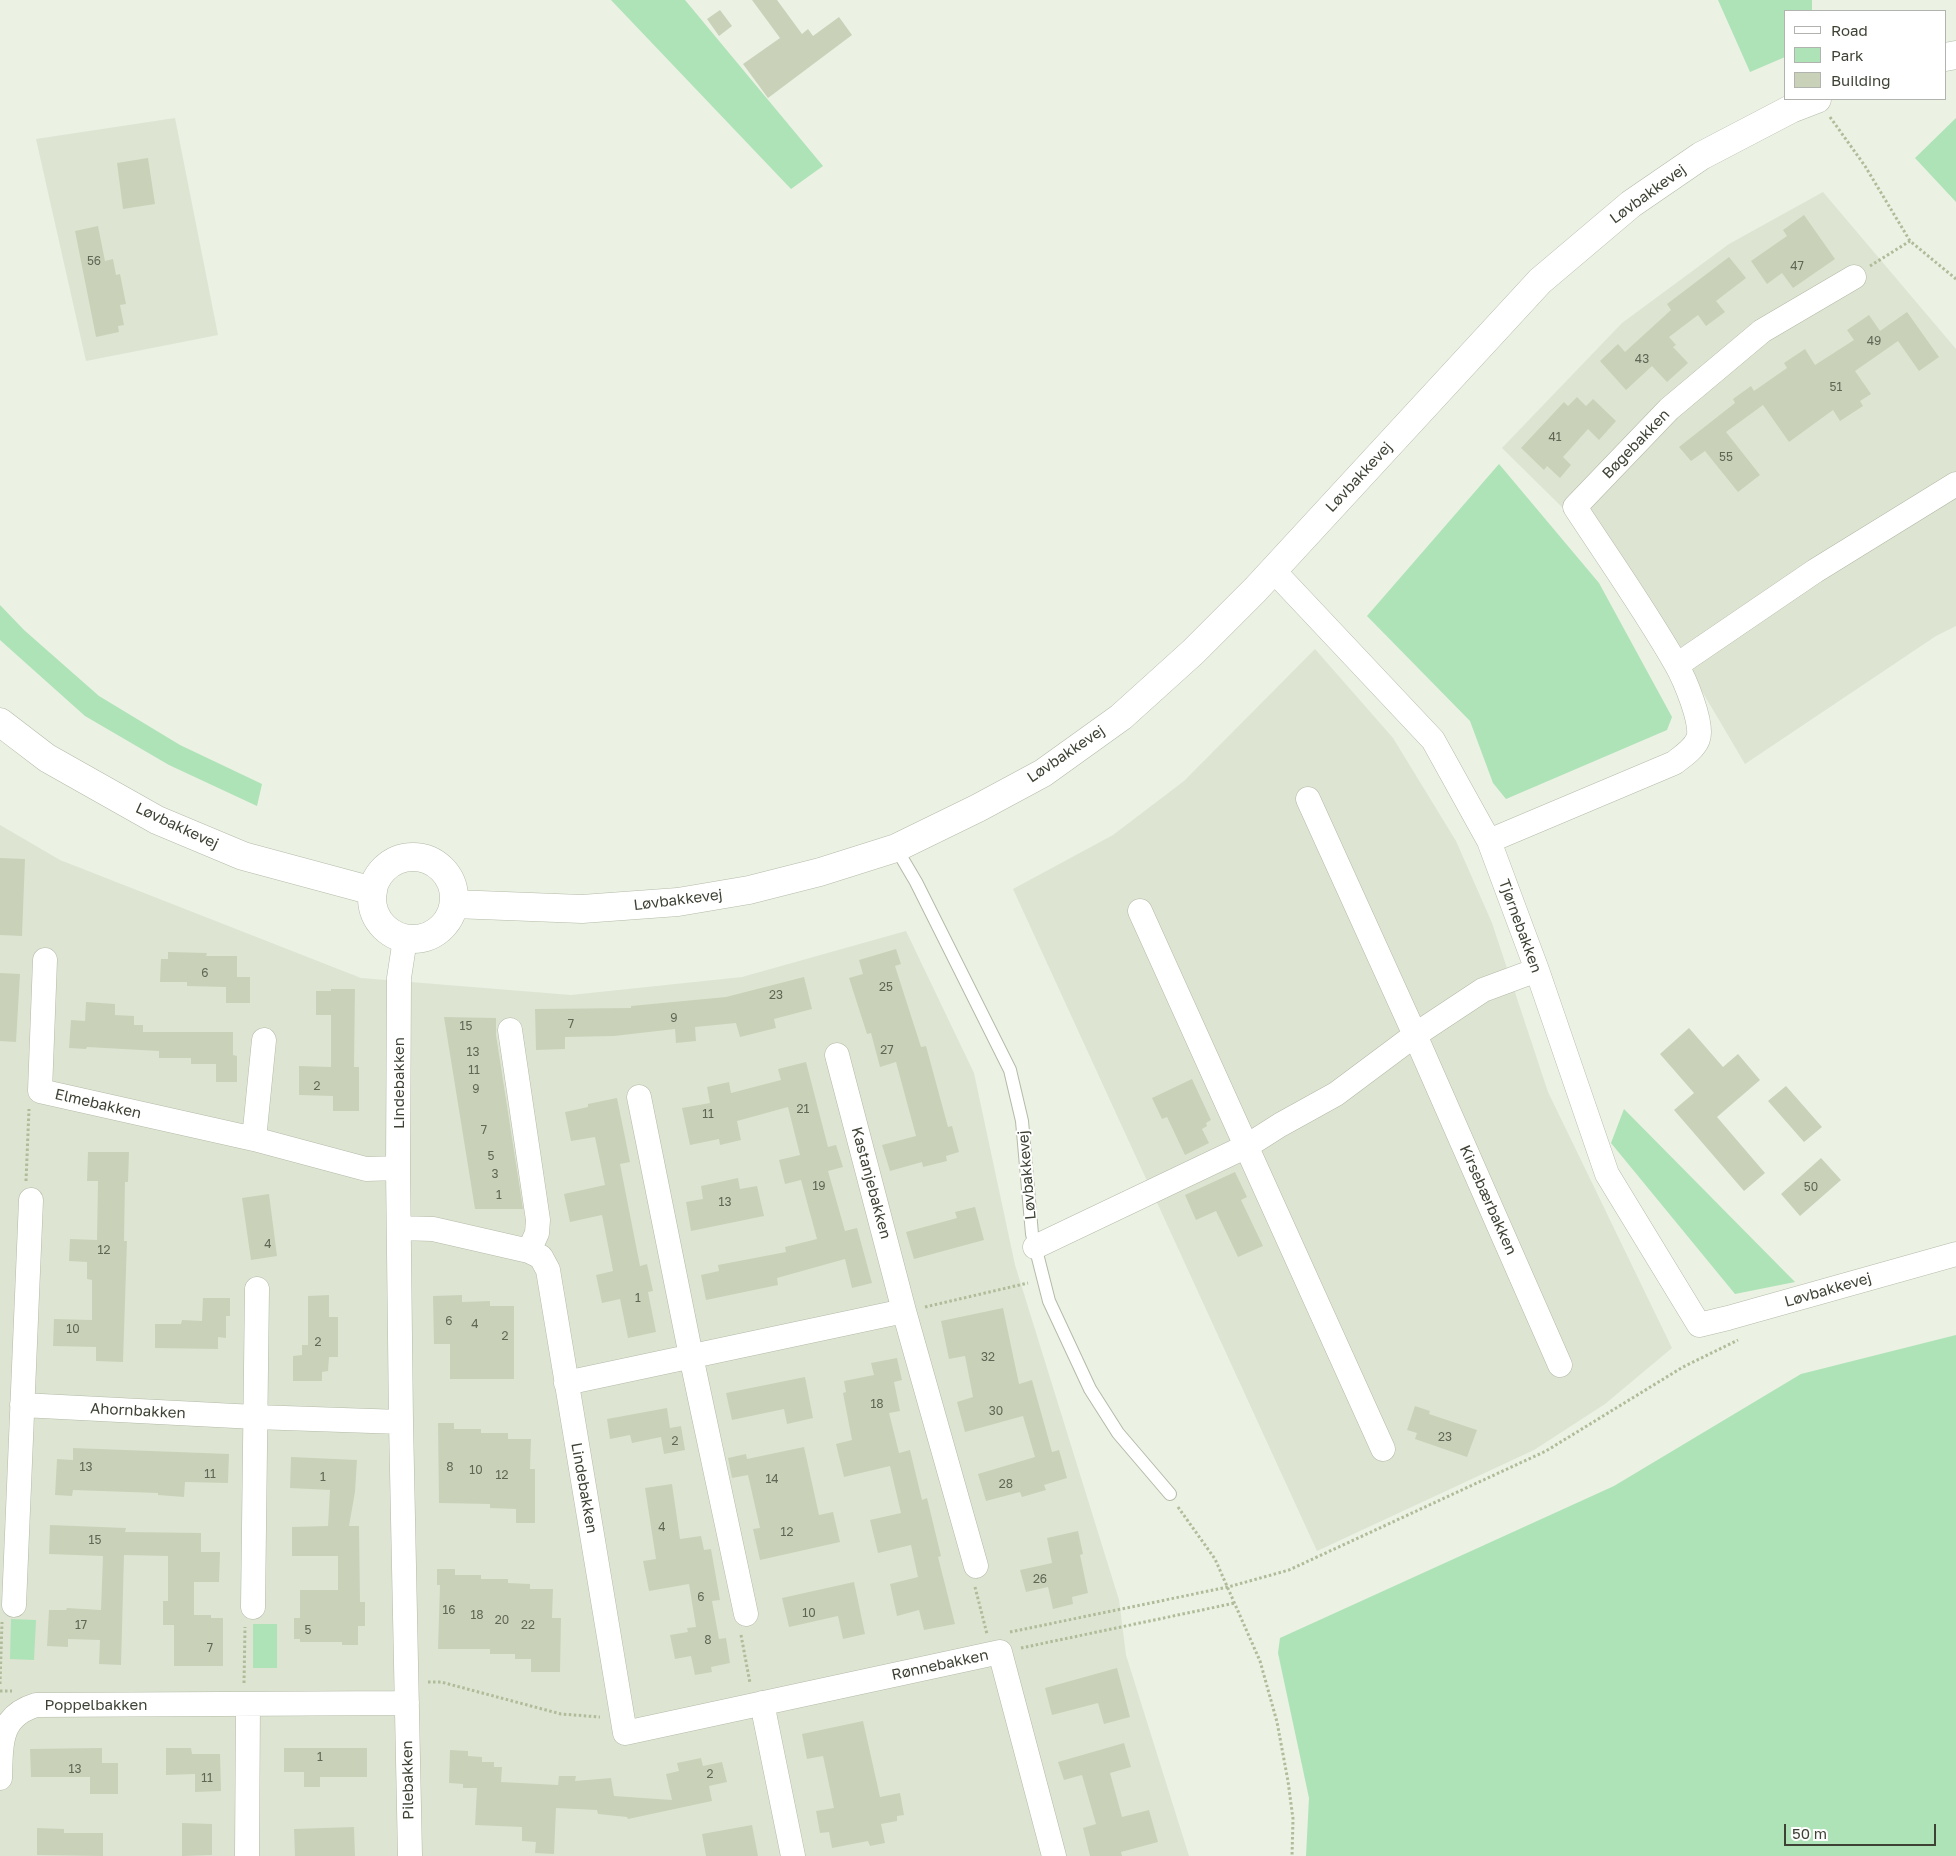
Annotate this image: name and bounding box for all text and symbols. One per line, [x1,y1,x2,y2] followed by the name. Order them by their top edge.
[1784,10,1946,100] legend
[1831,21,1868,39] text: Road
[1831,46,1863,64] text: Park
[1831,71,1891,89] text: Building
[1606,160,1690,228] street label: Løvbakkevej
[87,254,101,268] house number: 56
[1790,259,1804,273] house number: 47
[1867,334,1881,348] house number: 49
[1635,352,1649,366] house number: 43
[1830,380,1842,394] house number: 51
[1599,406,1673,482] street label: Bøgebakken
[1548,430,1562,444] house number: 41
[1322,438,1396,516] street label: Løvbakkevej
[1719,450,1733,464] house number: 55
[1024,722,1108,786] street label: Løvbakkevej
[133,799,221,853] street label: Løvbakkevej
[1495,877,1545,975] street label: Tjørnebakken
[632,886,724,914] street label: Løvbakkevej
[201,966,209,980] house number: 6
[879,980,893,994] house number: 25
[769,988,783,1002] house number: 23
[670,1011,678,1025] house number: 9
[568,1017,574,1031] house number: 7
[460,1019,472,1033] house number: 15
[390,1037,408,1129] street label: Lindebakken
[880,1043,894,1057] house number: 27
[467,1045,479,1059] house number: 13
[468,1063,480,1077] house number: 11
[314,1079,320,1093] house number: 2
[472,1082,480,1096] house number: 9
[53,1085,143,1123] street label: Elmebakken
[797,1102,809,1116] house number: 21
[702,1107,714,1121] house number: 11
[481,1123,487,1137] house number: 7
[847,1125,895,1241] street label: Kastanjebakken
[1014,1130,1040,1220] street label: Løvbakkevej
[1456,1142,1520,1258] street label: Kirsebærbakken
[488,1149,494,1163] house number: 5
[491,1167,499,1181] house number: 3
[812,1179,826,1193] house number: 19
[1804,1180,1818,1194] house number: 50
[496,1188,502,1202] house number: 1
[719,1195,731,1209] house number: 13
[264,1237,272,1251] house number: 4
[98,1243,110,1257] house number: 12
[1782,1269,1874,1311] street label: Løvbakkevej
[635,1291,641,1305] house number: 1
[445,1314,453,1328] house number: 6
[471,1317,479,1331] house number: 4
[66,1322,80,1336] house number: 10
[502,1329,508,1343] house number: 2
[315,1335,321,1349] house number: 2
[981,1350,995,1364] house number: 32
[870,1397,884,1411] house number: 18
[90,1400,186,1422] street label: Ahornbakken
[989,1404,1003,1418] house number: 30
[1438,1430,1452,1444] house number: 23
[672,1434,678,1448] house number: 2
[567,1441,601,1535] street label: Lindebakken
[80,1460,92,1474] house number: 13
[446,1460,454,1474] house number: 8
[469,1463,483,1477] house number: 10
[204,1467,216,1481] house number: 11
[496,1468,508,1482] house number: 12
[320,1470,326,1484] house number: 1
[765,1472,779,1486] house number: 14
[999,1477,1013,1491] house number: 28
[658,1520,666,1534] house number: 4
[781,1525,793,1539] house number: 12
[89,1533,101,1547] house number: 15
[1033,1572,1047,1586] house number: 26
[697,1590,705,1604] house number: 6
[442,1603,456,1617] house number: 16
[802,1606,816,1620] house number: 10
[470,1608,484,1622] house number: 18
[495,1613,509,1627] house number: 20
[75,1618,87,1632] house number: 17
[521,1618,535,1632] house number: 22
[305,1623,311,1637] house number: 5
[704,1633,712,1647] house number: 8
[207,1641,213,1655] house number: 7
[890,1646,990,1684] street label: Rønnebakken
[45,1696,147,1714] street label: Poppelbakken
[398,1740,418,1820] street label: Pilebakken
[317,1750,323,1764] house number: 1
[69,1762,81,1776] house number: 13
[707,1767,713,1781] house number: 2
[201,1771,213,1785] house number: 11
[1786,1814,1938,1846] scale bar
[1792,1824,1827,1842] text: 50 m

